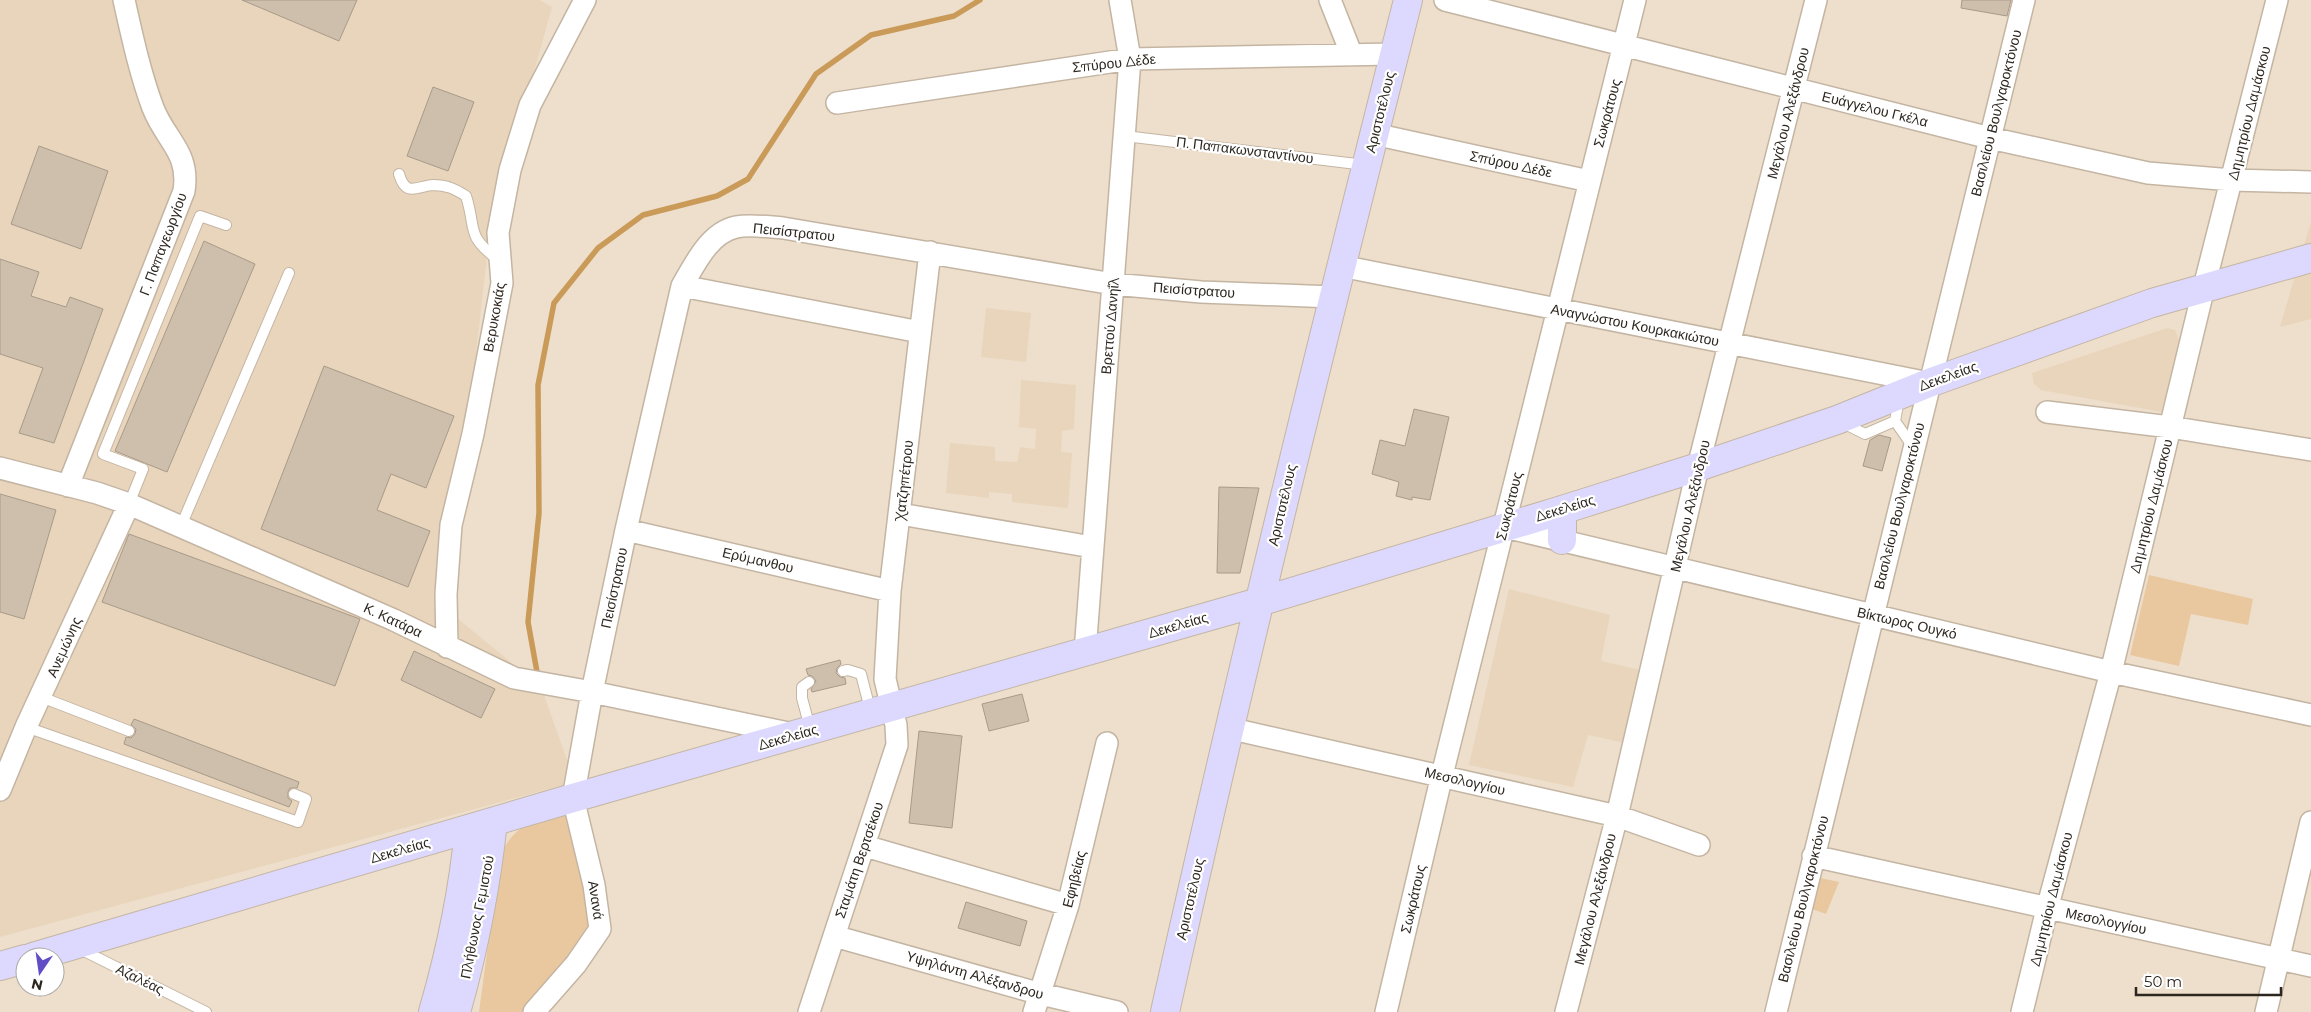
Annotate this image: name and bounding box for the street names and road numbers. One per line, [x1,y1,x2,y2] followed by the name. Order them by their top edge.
[1967,28,2025,198] street label: Βασιλείου Βουλγαροκτόνου
[2224,44,2274,182] street label: Δημητρίου Δαμάσκου
[1763,45,1813,181] street label: Μεγάλου Αλεξάνδρου
[1071,50,1157,76] street label: Σπύρου Δέδε
[1361,69,1399,155] street label: Αριστοτέλους
[1589,77,1625,149] street label: Σωκράτους
[1820,87,1930,131] street label: Ευάγγελου Γκέλα
[1175,133,1315,167] street label: Π. Παπακωνσταντίνου
[1468,146,1554,182] street label: Σπύρου Δέδε
[135,190,191,298] street label: Γ. Παπαγεωργίου
[752,219,836,245] street label: Πεισίστρατου
[1097,276,1123,375] street label: Βρεττού Δανηΐλ
[1152,278,1236,302] street label: Πεισίστρατου
[479,280,509,353] street label: Βερυκοκιάς
[1549,300,1721,350] street label: Αναγνώστου Κουρκακιώτου
[1916,357,1980,395] street label: Δεκελείας
[1870,421,1928,591] street label: Βασιλείου Βουλγαροκτόνου
[2126,437,2176,575] street label: Δημητρίου Δαμάσκου
[1666,438,1714,574] street label: Μεγάλου Αλεξάνδρου
[891,439,917,523] street label: Χατζηπέτρου
[1264,462,1300,548] street label: Αριστοτέλους
[1492,470,1526,542] street label: Σωκράτους
[1533,490,1597,526] street label: Δεκελείας
[721,543,795,577] street label: Ερύμανθου
[597,546,631,630] street label: Πεισίστρατου
[361,599,425,641] street label: Κ. Κατάρα
[1855,603,1959,643] street label: Βίκτωρος Ουγκό
[1146,608,1210,642] street label: Δεκελείας
[43,614,85,680] street label: Ανεμώνης
[756,720,820,754] street label: Δεκελείας
[1423,763,1507,799] street label: Μεσολογγίου
[831,799,887,921] street label: Σταμάτη Βερτσέκου
[1774,814,1832,984] street label: Βασιλείου Βουλγαροκτόνου
[2026,830,2076,968] street label: Δημητρίου Δαμάσκου
[1570,831,1620,967] street label: Μεγάλου Αλεξάνδρου
[368,833,432,867] street label: Δεκελείας
[1058,848,1090,910] street label: Εφηβείας
[456,854,498,980] street label: Πλήθωνος Γεμιστού
[1172,856,1208,942] street label: Αριστοτέλους
[1396,863,1430,935] street label: Σωκράτους
[584,879,608,921] street label: Ανανά
[2064,904,2148,938] street label: Μεσολογγίου
[904,947,1046,1003] street label: Υψηλάντη Αλέξανδρου
[113,960,167,998] street label: Αζαλέας

